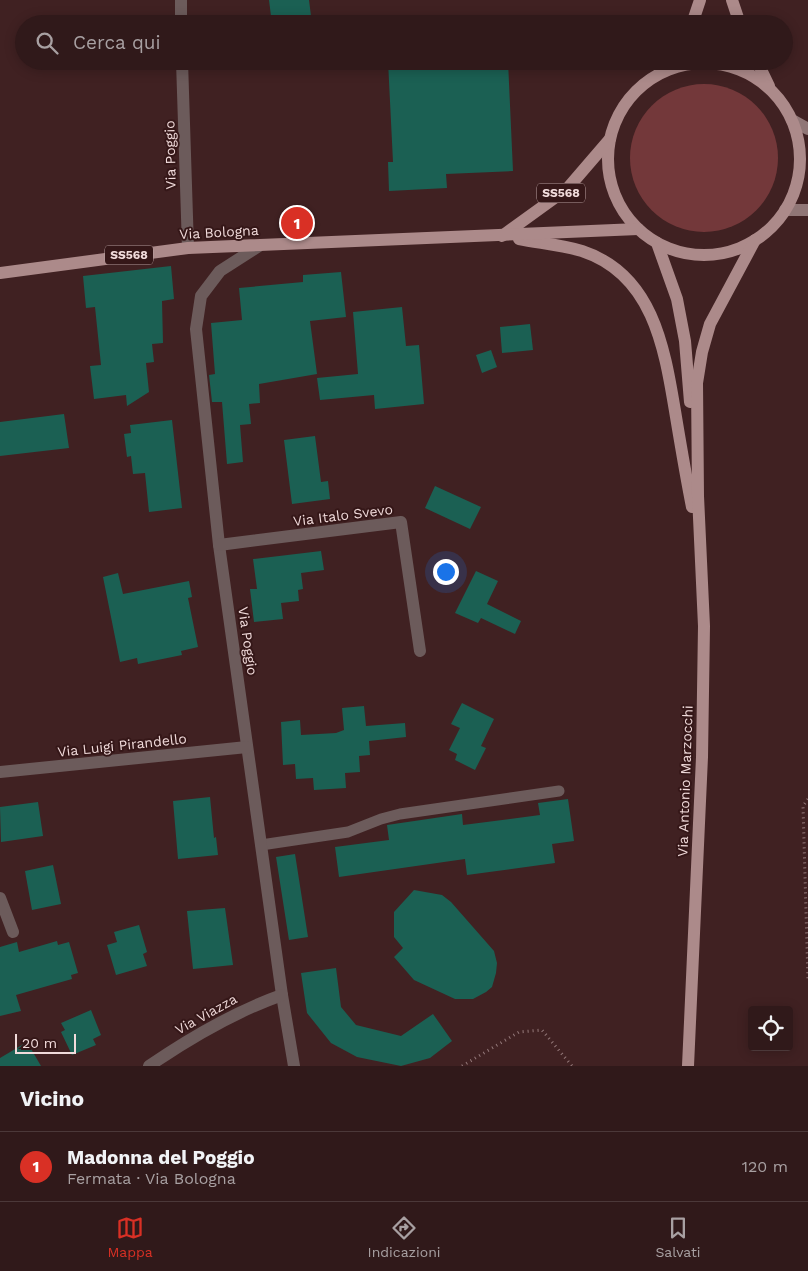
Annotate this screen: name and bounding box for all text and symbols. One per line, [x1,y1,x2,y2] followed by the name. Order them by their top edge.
[15,15,793,70] search box
[33,29,61,57] icon: search
[73,31,161,54] text: Cerca qui
[161,120,179,190] street label: Via Poggio
[537,184,585,202] road number: SS568
[281,204,313,242] pin: 1
[179,222,259,242] street label: Via Bologna
[105,246,153,264] road number: SS568
[292,501,394,529] street label: Via Italo Svevo
[433,559,459,585] your location
[235,606,261,676] street label: Via Poggio
[674,705,696,857] street label: Via Antonio Marzocchi
[57,730,187,760] street label: Via Luigi Pirandello
[172,990,240,1038] street label: Via Viazza
[748,1006,793,1051] map controls
[748,1006,793,1051] button: locate
[15,1031,76,1054] scale bar
[22,1035,57,1051] text: 20 m
[20,1086,84,1111] text: Vicino
[67,1146,255,1169] text: Madonna del Poggio
[33,1157,39,1176] text: 1
[742,1157,788,1176] text: 120 m
[67,1169,236,1188] text: Fermata · Via Bologna
[107,1214,153,1260] tab: Mappa
[368,1214,441,1260] tab: Indicazioni
[655,1214,701,1260] tab: Salvati

